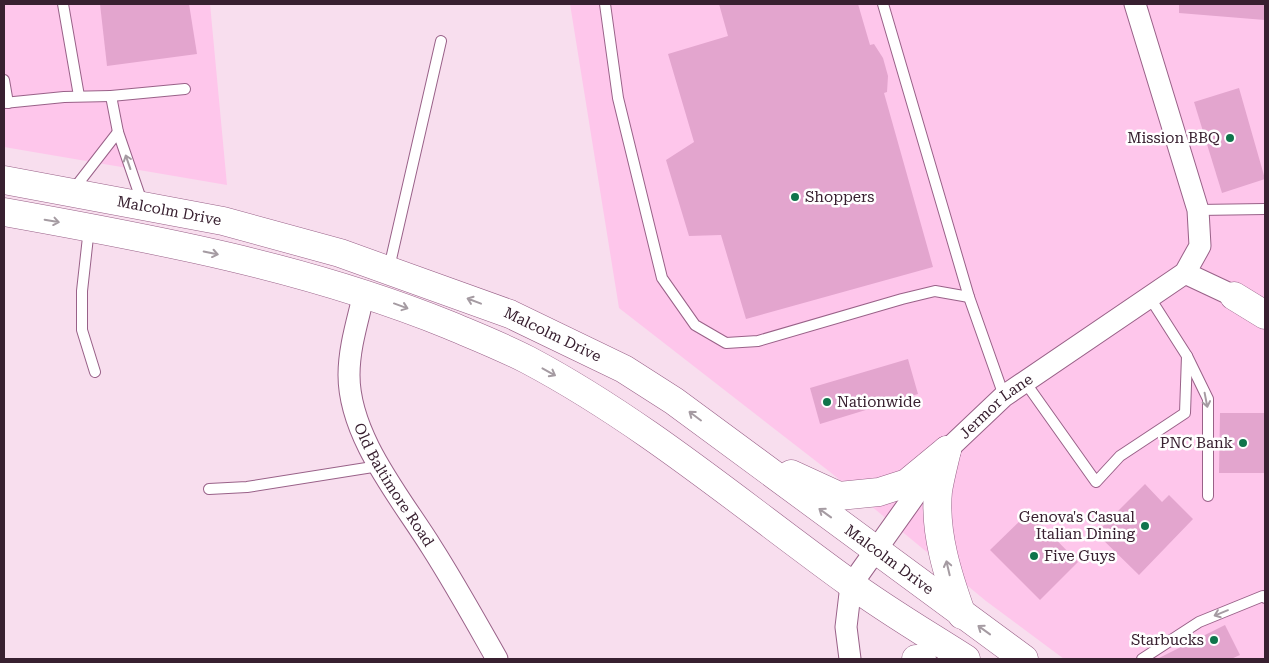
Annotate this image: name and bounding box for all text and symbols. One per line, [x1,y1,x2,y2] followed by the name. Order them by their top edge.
[1127,129,1220,147] place label: Mission BBQ
[1224,132,1236,144] marker: Mission BBQ
[123,155,132,170] one-way arrow
[805,188,874,206] place label: Shoppers
[789,191,801,203] marker: Shoppers
[115,192,223,230] street label: Malcolm Drive
[43,216,59,226] one-way arrow
[203,249,219,258] one-way arrow
[467,296,482,305] one-way arrow
[393,302,408,311] one-way arrow
[501,303,604,366] street label: Malcolm Drive
[542,367,557,377] one-way arrow
[956,370,1036,443] street label: Jermor Lane
[1202,392,1211,408] one-way arrow
[837,393,921,411] place label: Nationwide
[821,396,833,408] marker: Nationwide
[689,411,702,422] one-way arrow
[350,420,438,550] street label: Old Baltimore Road
[1160,434,1233,452] place label: PNC Bank
[1237,437,1249,449] marker: PNC Bank
[818,508,832,518] one-way arrow
[1019,508,1135,543] place label: Genova's Casual Italian Dining
[1139,520,1151,532] marker: Genova's Casual Italian Dining
[841,521,937,598] street label: Malcolm Drive
[1044,547,1115,565] place label: Five Guys
[1028,550,1040,562] marker: Five Guys
[943,561,952,577] one-way arrow
[1214,609,1229,618] one-way arrow
[978,625,991,636] one-way arrow
[1131,631,1204,649] place label: Starbucks
[1208,634,1220,646] marker: Starbucks

